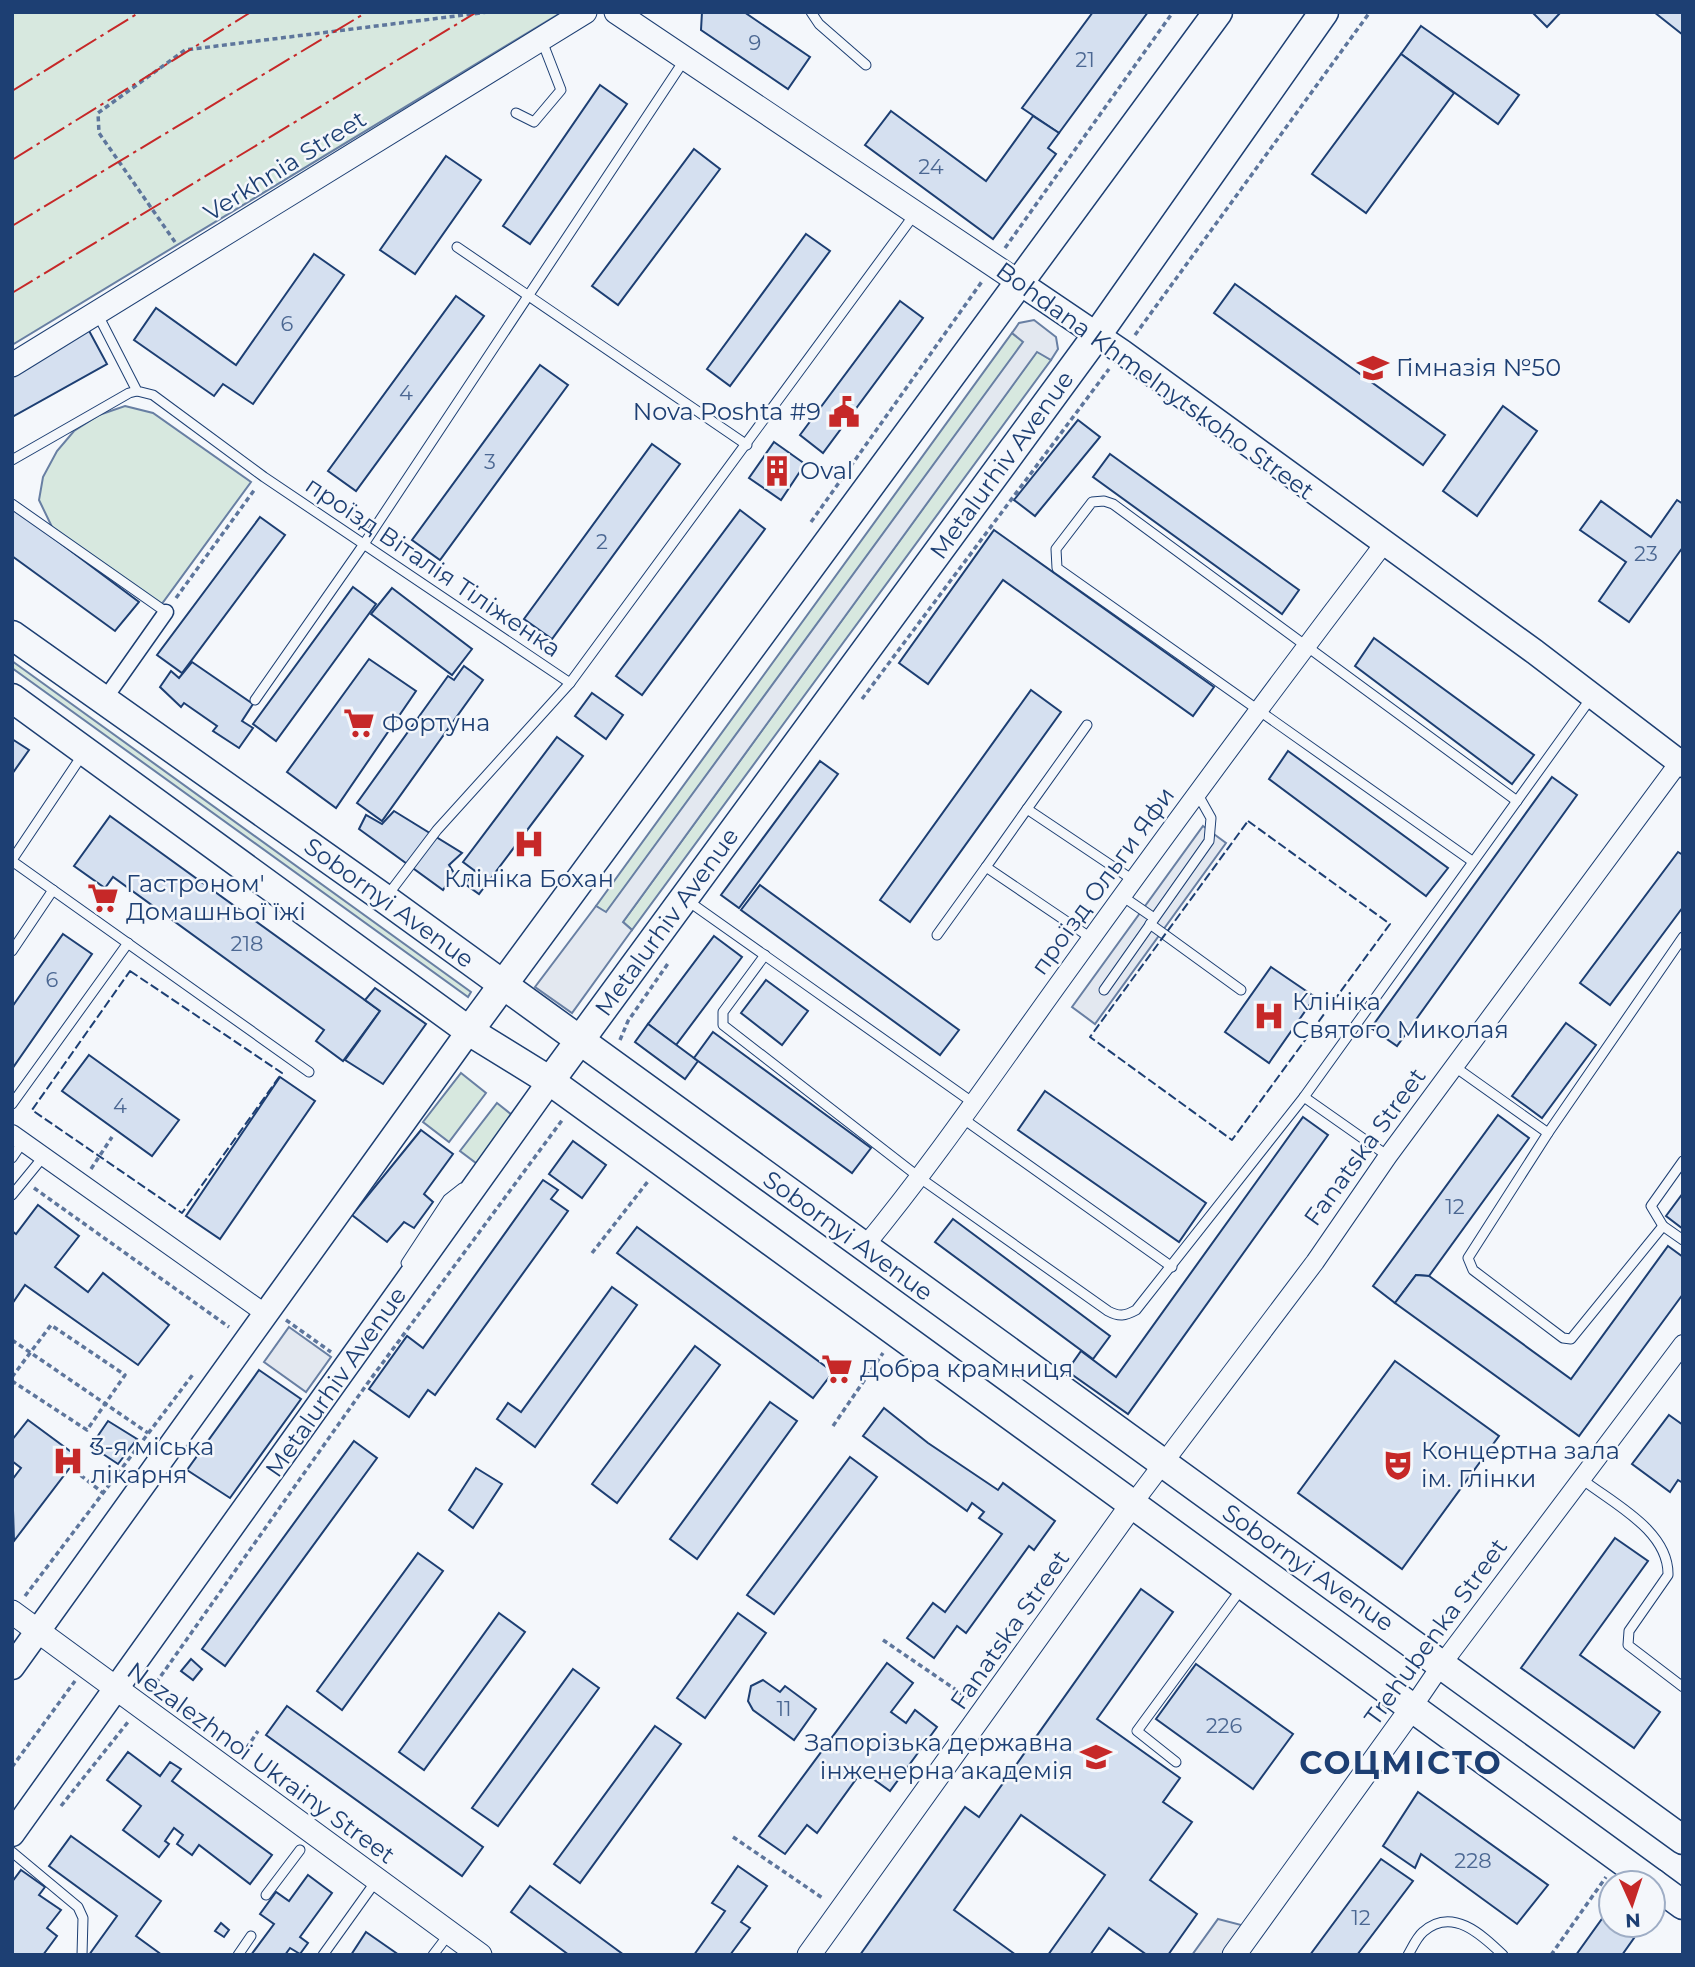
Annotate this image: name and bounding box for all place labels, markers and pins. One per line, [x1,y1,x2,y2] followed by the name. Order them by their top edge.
[1356,351,1390,385] school or university icon: Гімназія №50
[1396,353,1561,382] place label: Гімназія №50
[827,395,861,429] public building icon: Nova Poshta #9
[633,397,821,426] place label: Nova Poshta #9
[760,454,794,488] building icon: Oval
[800,456,853,485] place label: Oval
[342,706,376,740] supermarket icon: Фортуна
[382,708,490,737] place label: Фортуна
[512,827,546,861] hospital icon: Клініка Бохан
[444,864,614,893] place label: Клініка Бохан
[126,869,306,926] place label: Гастроном' Домашньої їжі
[86,881,120,915] supermarket icon: Гастроном' Домашньої їжі
[1292,987,1509,1044] place label: Клініка Святого Миколая
[1252,999,1286,1033] hospital icon: Клініка Святого Миколая
[820,1352,854,1386] supermarket icon: Добра крамниця
[860,1354,1073,1383] place label: Добра крамниця
[91,1432,214,1489] place label: 3-я міська лікарня
[1421,1436,1620,1493] place label: Концертна зала ім. Глінки
[51,1444,85,1478] hospital icon: 3-я міська лікарня
[1381,1448,1415,1482] theatre icon: Концертна зала ім. Глінки
[804,1728,1073,1785] place label: Запорізька державна інженерна академія
[1079,1740,1113,1774] school or university icon: Запорізька державна інженерна академія

